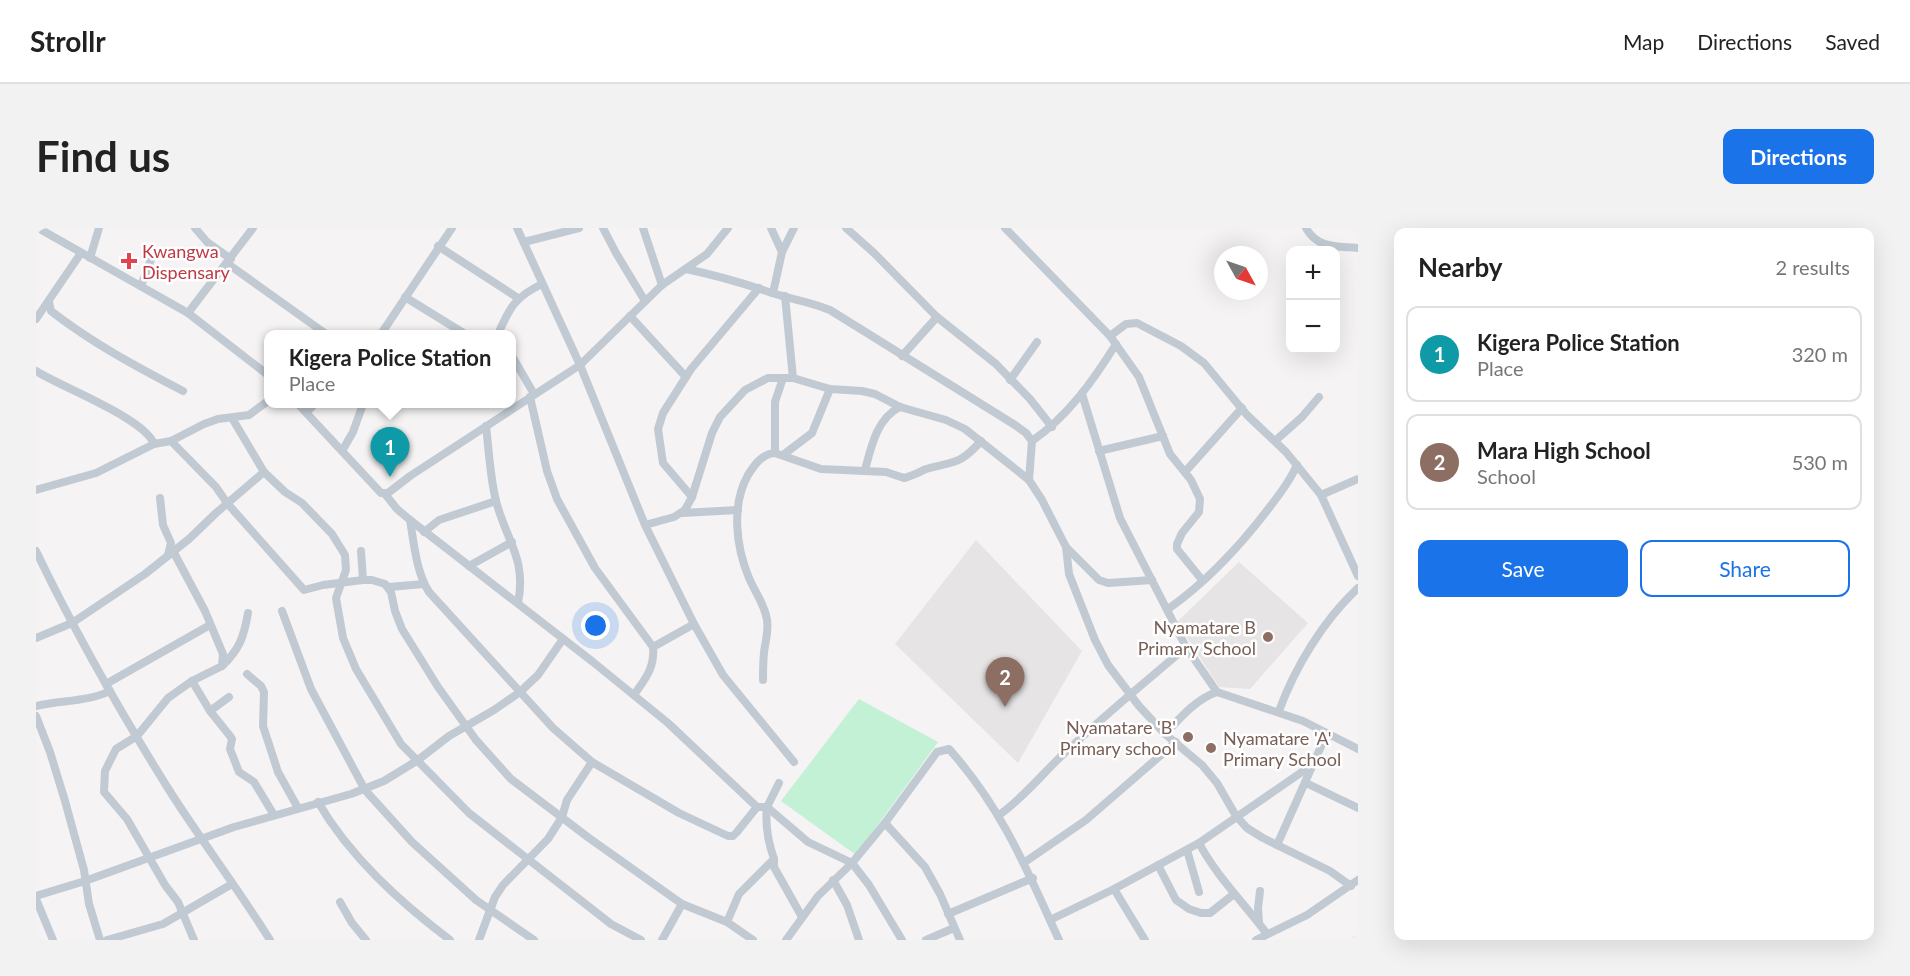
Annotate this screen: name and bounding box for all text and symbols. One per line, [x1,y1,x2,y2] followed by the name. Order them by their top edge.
[30,24,106,58] text: Strollr
[1623,29,1664,54] text: Map
[1697,29,1792,54] text: Directions
[1825,29,1880,54] text: Saved
[1723,129,1874,184] button: Directions
[36,131,170,181] text: Find us
[142,240,231,283] place label: Kwangwa Dispensary
[1214,246,1268,300] north arrow
[1286,246,1340,354] map controls
[1286,246,1340,300] button: +
[1418,251,1503,283] text: Nearby
[120,252,138,270] marker: Kwangwa Dispensary
[1775,255,1850,279] text: 2 results
[1286,300,1340,354] button: −
[1477,329,1680,356] text: Kigera Police Station
[264,330,516,408] popup
[1434,342,1445,366] text: 1
[1792,342,1848,366] text: 320 m
[289,344,491,371] text: Kigera Police Station
[1477,356,1524,380] text: Place
[289,371,335,395] text: Place
[370,428,410,477] pin: 1
[1477,437,1651,464] text: Mara High School
[1434,450,1445,474] text: 2
[1792,450,1848,474] text: 530 m
[1477,464,1536,488] text: School
[1418,540,1628,597] button: Save
[1640,540,1850,597] button: Share
[581,611,610,640] your location
[1138,616,1256,659] place label: Nyamatare B Primary School
[1261,630,1275,644] marker: Nyamatare B Primary School
[986,658,1024,707] pin: 2
[1060,716,1176,759] place label: Nyamatare 'B' Primary school
[1223,727,1341,770] place label: Nyamatare 'A' Primary School
[1181,730,1195,744] marker: Nyamatare 'B' Primary school
[1204,741,1218,755] marker: Nyamatare 'A' Primary School

